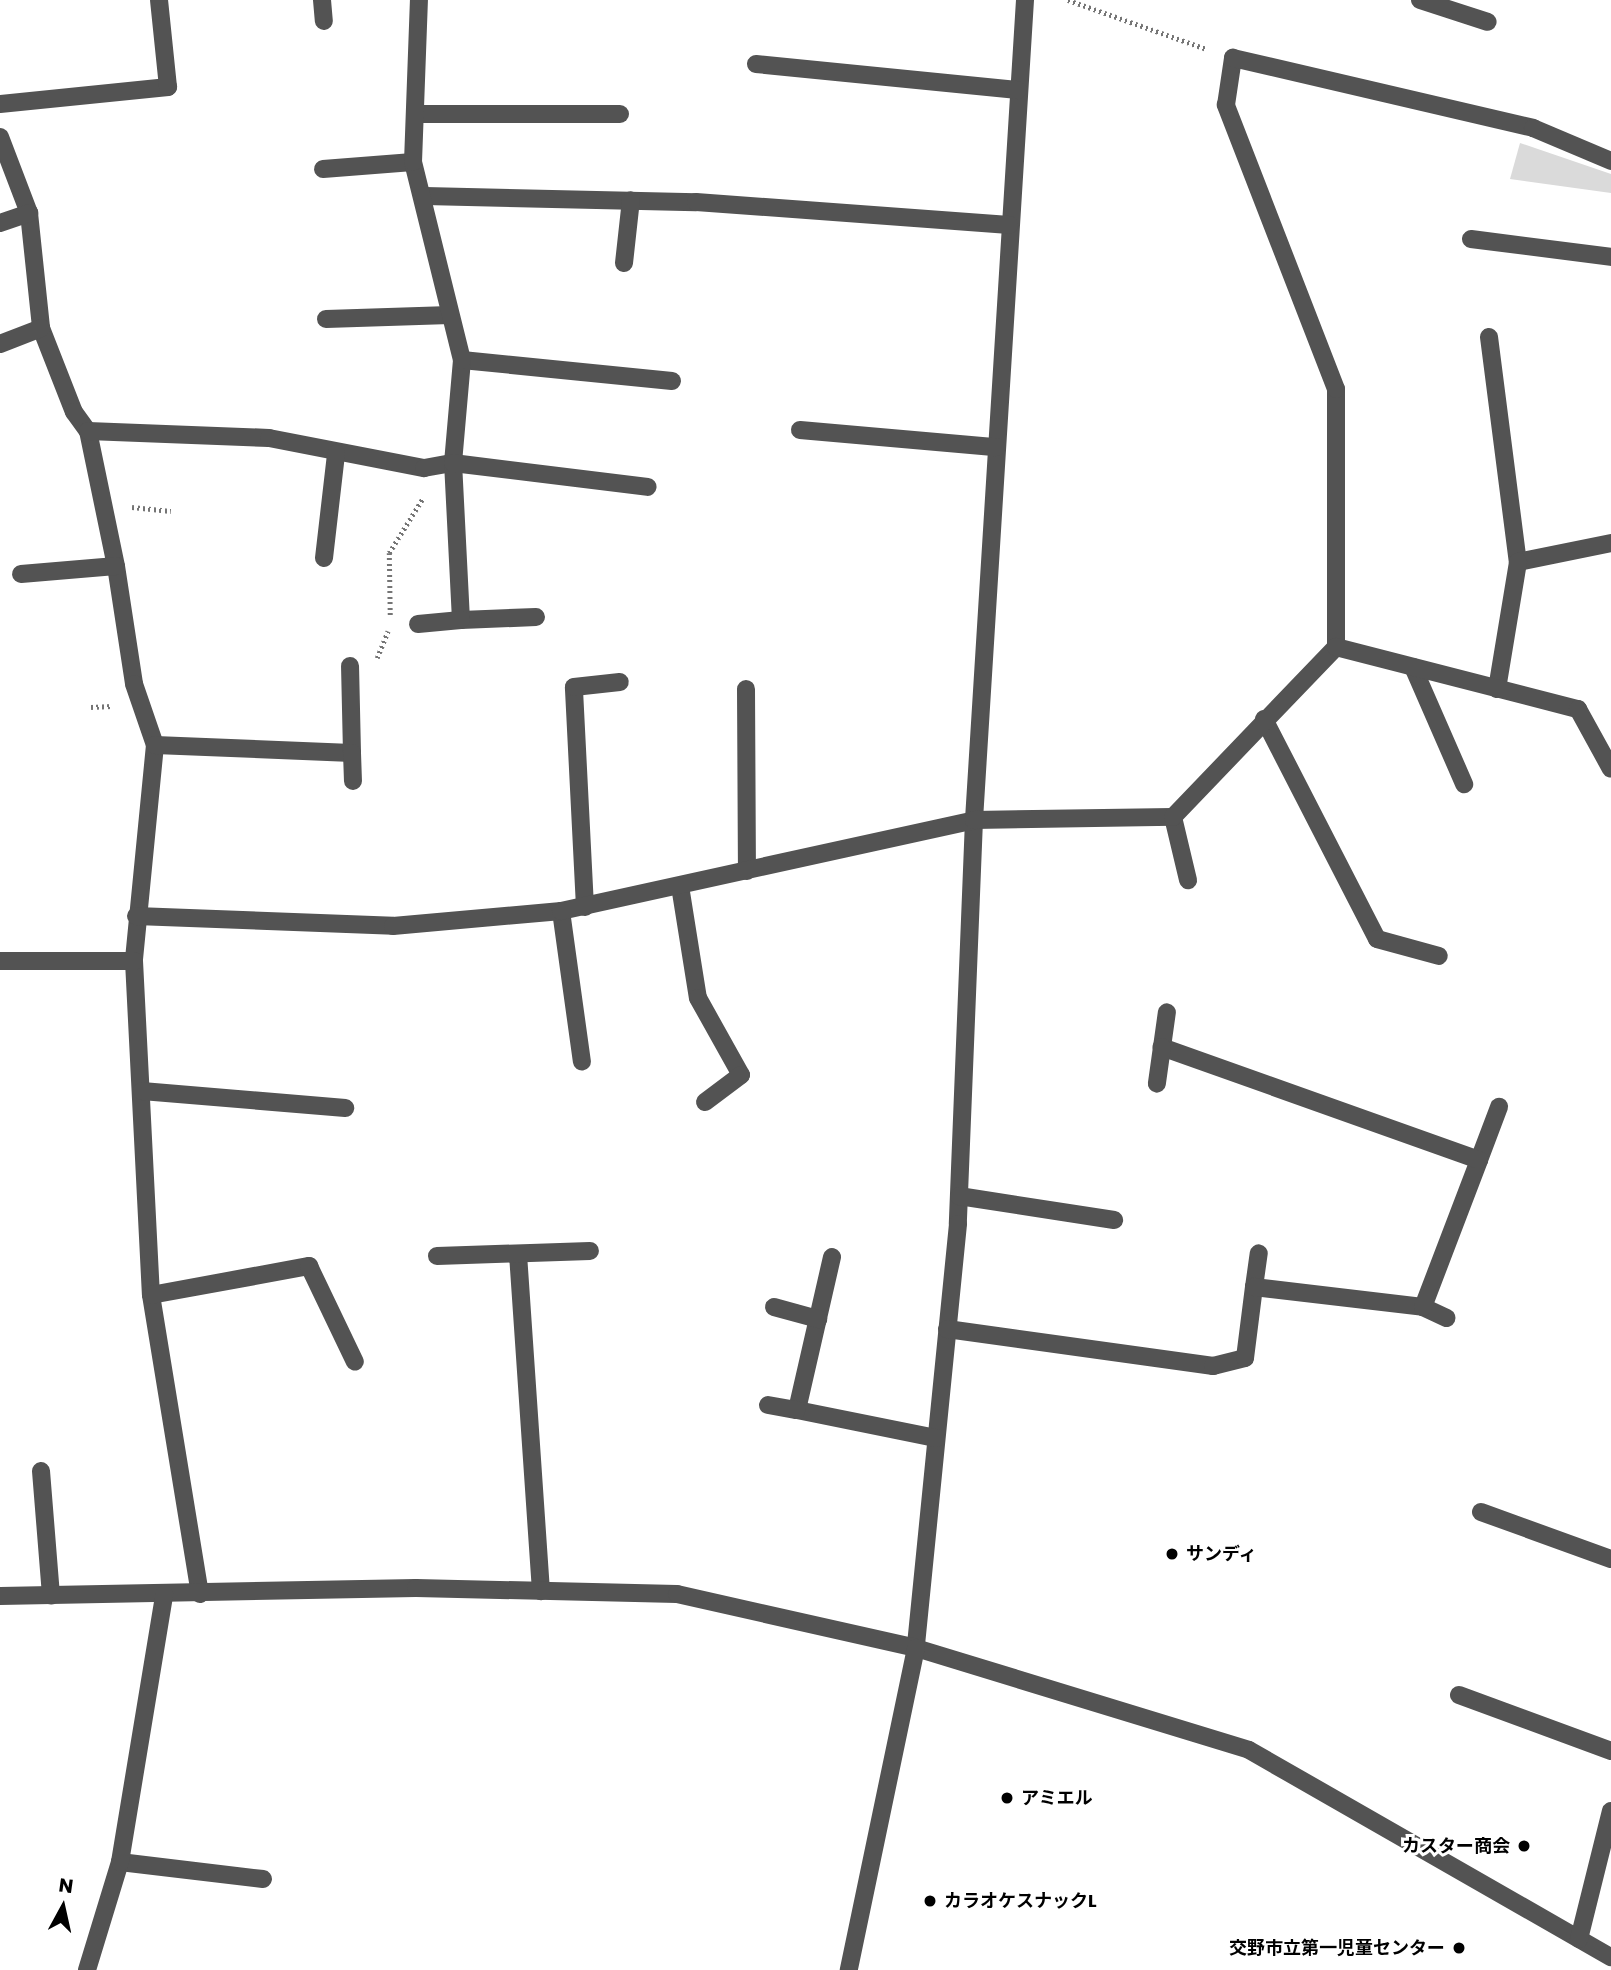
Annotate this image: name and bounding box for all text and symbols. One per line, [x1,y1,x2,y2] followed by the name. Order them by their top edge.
[1186,1543,1258,1565] place label: サンディ
[1164,1546,1180,1562] marker: サンディ
[1021,1787,1093,1809] place label: アミエル
[999,1790,1015,1806] marker: アミエル
[1402,1835,1510,1857] place label: カスター商会
[1516,1838,1532,1854] marker: カスター商会
[57,1871,75,1900] text: N
[28,1872,98,1942] north arrow
[944,1890,1097,1912] place label: カラオケスナックL
[922,1893,938,1909] marker: カラオケスナックL
[1229,1937,1445,1959] place label: 交野市立第一児童センター
[1451,1940,1467,1956] marker: 交野市立第一児童センター

